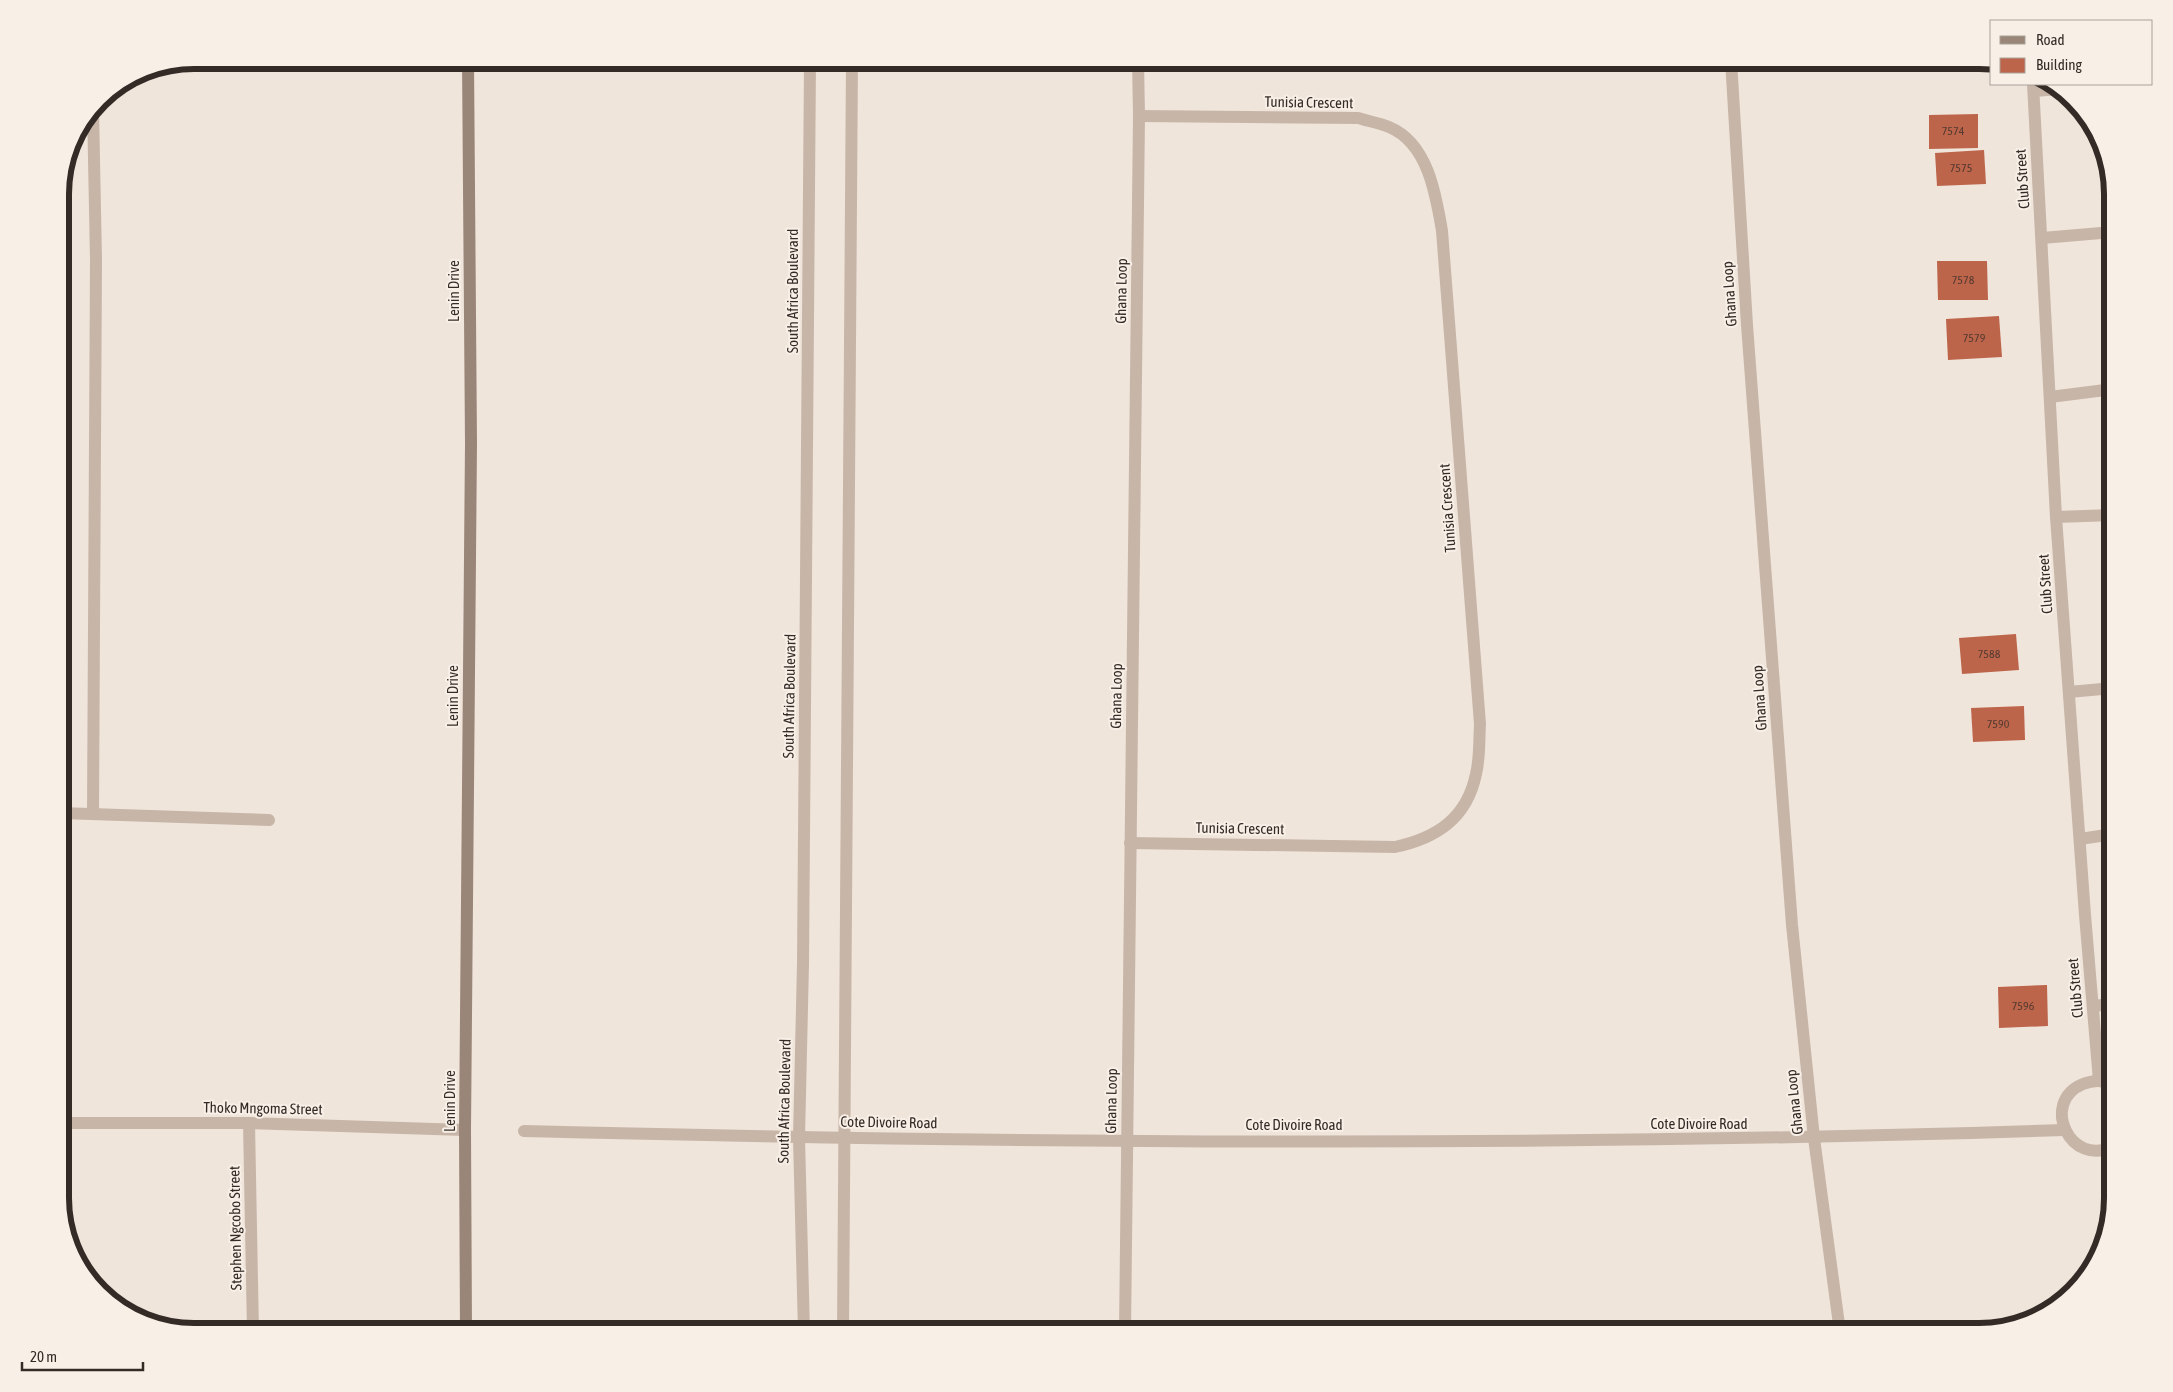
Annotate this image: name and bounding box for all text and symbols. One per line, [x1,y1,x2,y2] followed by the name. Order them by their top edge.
[1990,20,2153,85] legend
[2036,31,2065,48] text: Road
[2036,56,2082,73] text: Building
[1264,93,1354,111] street label: Tunisia Crescent
[1942,124,1965,138] house number: 7574
[2011,148,2033,210] street label: Club Street
[1950,161,1972,175] house number: 7575
[784,229,801,353] street label: South Africa Boulevard
[1112,258,1130,324] street label: Ghana Loop
[445,260,462,322] street label: Lenin Drive
[1718,261,1740,327] street label: Ghana Loop
[1952,273,1975,287] house number: 7578
[1963,331,1986,345] house number: 7579
[1435,463,1459,553] street label: Tunisia Crescent
[2034,553,2056,615] street label: Club Street
[779,634,799,758] street label: South Africa Boulevard
[1978,647,2001,661] house number: 7588
[1107,663,1125,729] street label: Ghana Loop
[444,665,461,727] street label: Lenin Drive
[1748,665,1770,731] street label: Ghana Loop
[1987,717,2010,731] house number: 7590
[1195,819,1285,837] street label: Tunisia Crescent
[2064,957,2086,1019] street label: Club Street
[2012,999,2035,1013] house number: 7596
[774,1039,794,1163] street label: South Africa Boulevard
[1102,1068,1120,1134] street label: Ghana Loop
[1782,1069,1806,1135] street label: Ghana Loop
[441,1070,458,1132] street label: Lenin Drive
[203,1098,323,1118] street label: Thoko Mngoma Street
[840,1113,938,1131] street label: Cote Divoire Road
[1650,1115,1748,1132] street label: Cote Divoire Road
[1245,1116,1343,1133] street label: Cote Divoire Road
[225,1166,245,1290] street label: Stephen Ngcobo Street
[22,1340,144,1372] scale bar
[30,1348,57,1365] text: 20 m

